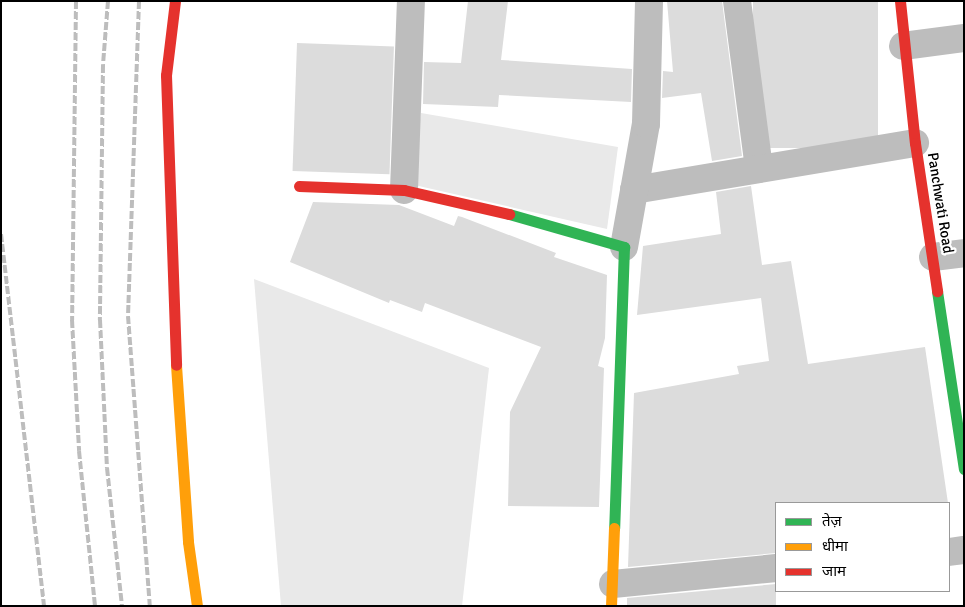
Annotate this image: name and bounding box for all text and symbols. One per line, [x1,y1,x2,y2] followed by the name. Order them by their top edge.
[923,151,957,255] street label: Panchwati Road
[775,502,950,592] legend
[822,512,842,530] text: तेज़
[822,537,848,555] text: धीमा
[822,562,846,580] text: जाम

